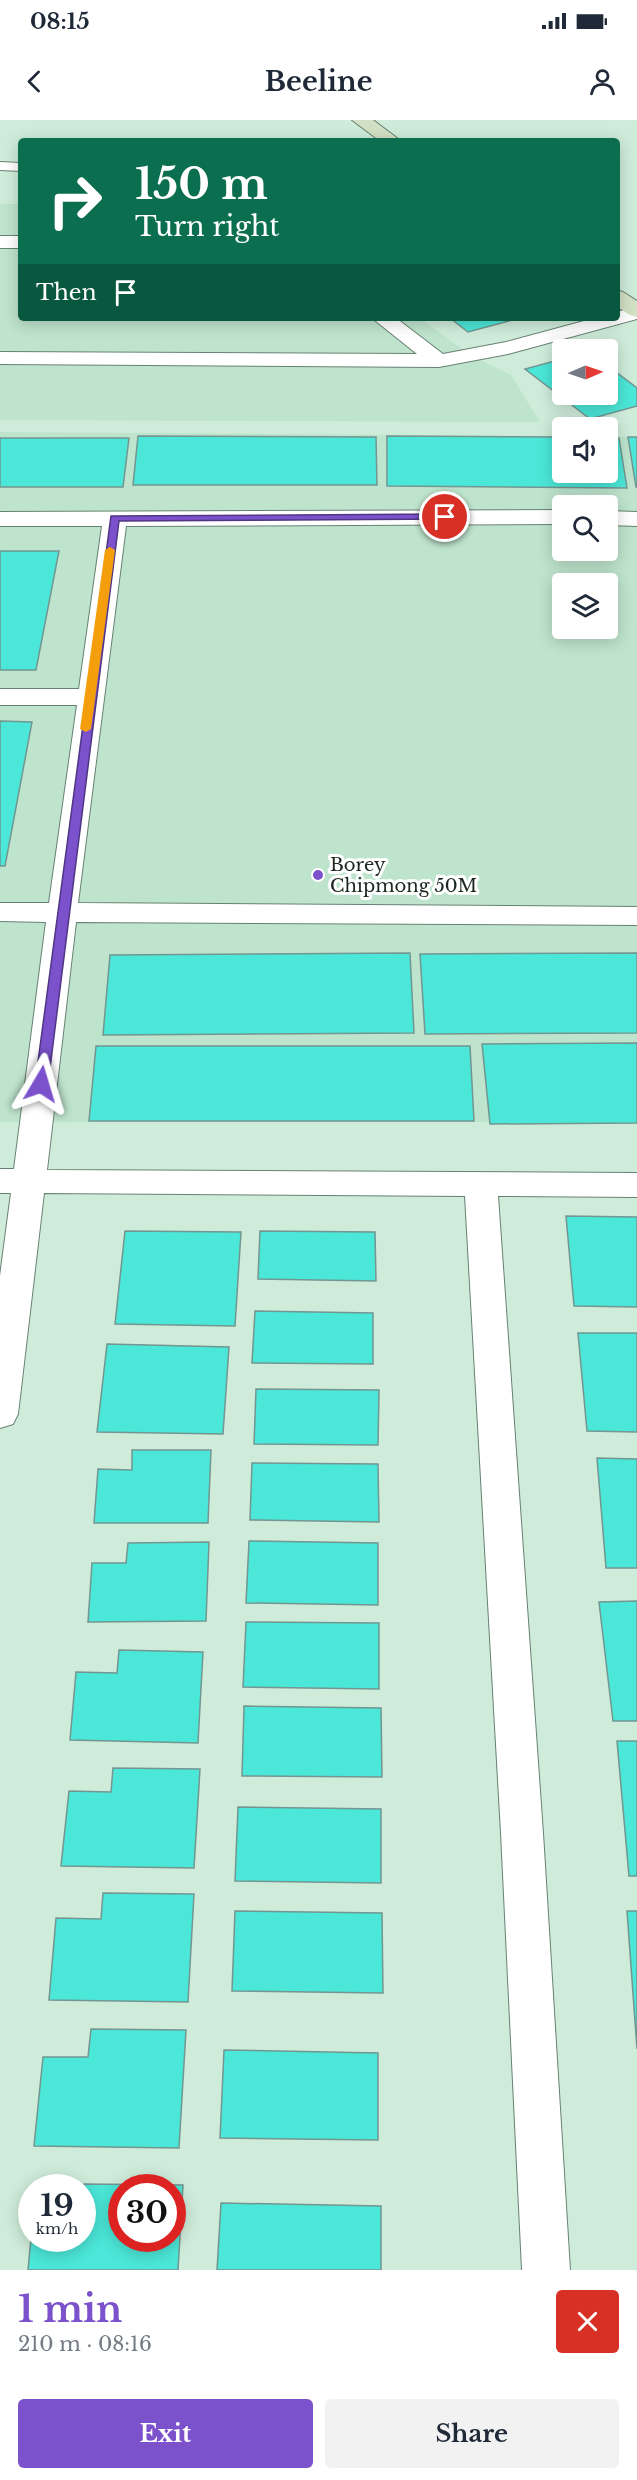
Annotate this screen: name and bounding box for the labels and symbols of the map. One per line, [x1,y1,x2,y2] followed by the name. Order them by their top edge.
[552,339,618,405] north arrow
[419,491,470,542] pin
[330,854,477,897] place label: Borey Chipmong 50M
[311,868,325,882] marker: Borey Chipmong 50M
[9,1052,73,1116] position arrow
[108,2174,186,2252] speed limit sign: 30

